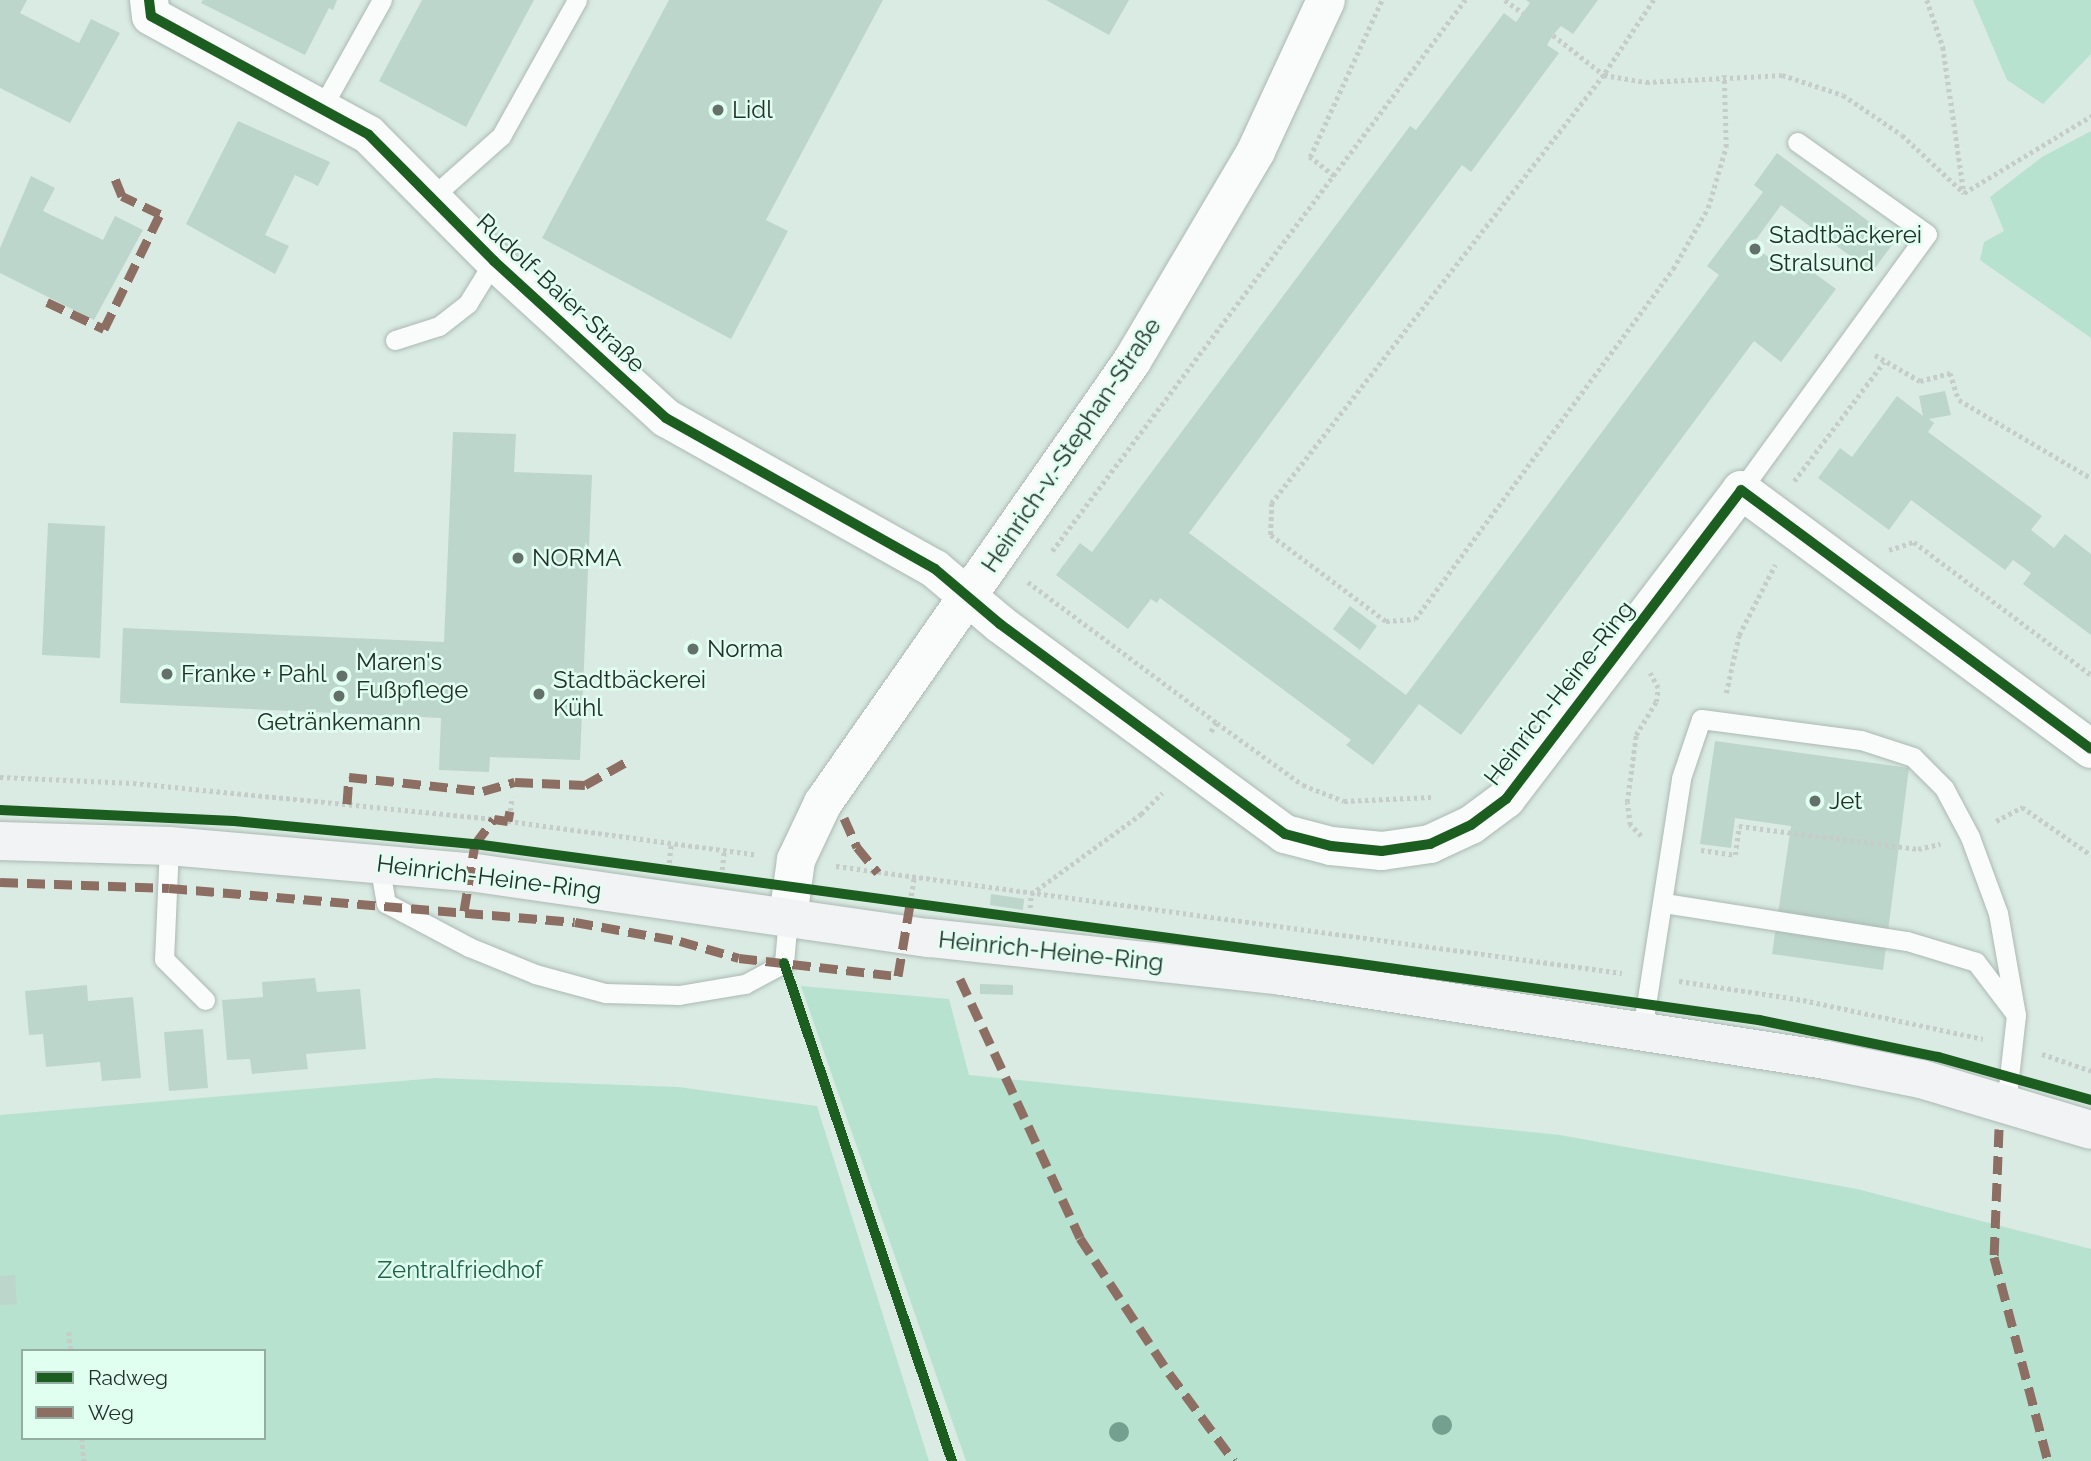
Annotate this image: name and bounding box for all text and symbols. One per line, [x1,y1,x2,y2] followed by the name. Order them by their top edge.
[732,96,773,124] place label: Lidl
[710,102,726,118] marker: Lidl
[471,207,651,379] street label: Rudolf-Baier-Straße
[1769,221,1922,277] place label: Stadtbäckerei Stralsund
[1747,241,1763,257] marker: Stadtbäckerei Stralsund
[975,312,1167,578] street label: Heinrich-v.-Stephan-Straße
[532,544,621,572] place label: NORMA
[510,550,526,566] marker: NORMA
[1478,595,1640,791] street label: Heinrich-Heine-Ring
[707,635,783,663] place label: Norma
[685,641,701,657] marker: Norma
[356,648,468,704] place label: Maren's Fußpflege
[181,660,326,688] place label: Franke + Pahl
[159,666,175,682] marker: Franke + Pahl
[553,666,706,722] place label: Stadtbäckerei Kühl
[334,668,350,684] marker: Maren's Fußpflege
[531,686,547,702] marker: Stadtbäckerei Kühl
[331,688,347,704] marker: Getränkemann
[257,708,421,736] place label: Getränkemann
[1829,787,1862,815] place label: Jet
[1807,793,1823,809] marker: Jet
[375,849,603,905] street label: Heinrich-Heine-Ring
[937,925,1165,977] street label: Heinrich-Heine-Ring
[377,1256,543,1284] park label: Zentralfriedhof
[21,1349,266,1440] legend
[88,1365,168,1390] text: Radweg
[88,1400,134,1425] text: Weg

